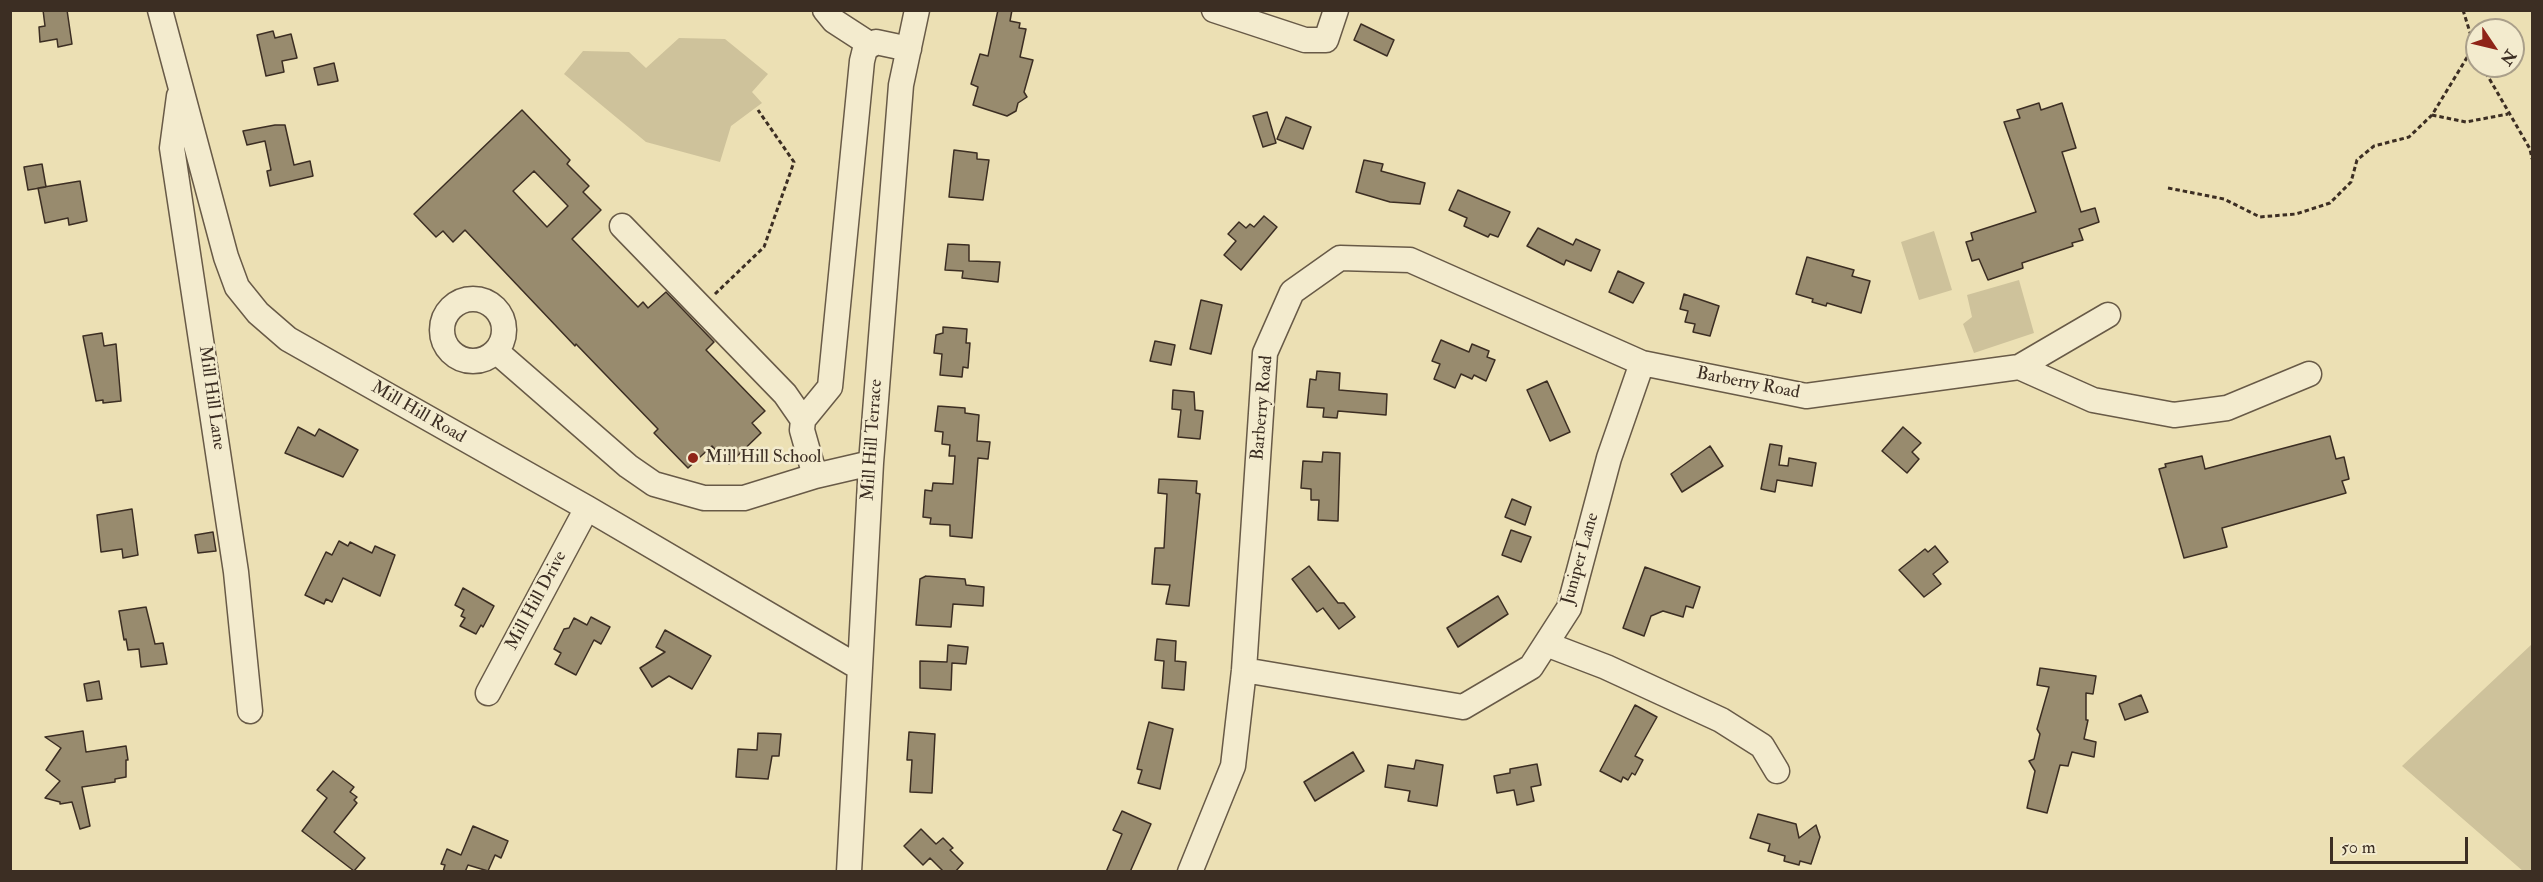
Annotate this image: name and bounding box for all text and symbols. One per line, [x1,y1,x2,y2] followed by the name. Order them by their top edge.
[2465,18,2525,78] north arrow
[2496,46,2520,69] text: N
[193,344,229,452] street label: Mill Hill Lane
[1248,355,1278,461] street label: Barberry Road
[1694,363,1802,405] street label: Barberry Road
[367,377,469,449] street label: Mill Hill Road
[858,378,888,502] street label: Mill Hill Terrace
[705,447,821,469] place label: Mill Hill School
[686,451,700,465] marker: Mill Hill School
[1558,511,1604,607] street label: Juniper Lane
[502,548,572,654] street label: Mill Hill Drive
[2333,825,2471,863] scale bar
[2341,836,2376,859] text: 50 m

